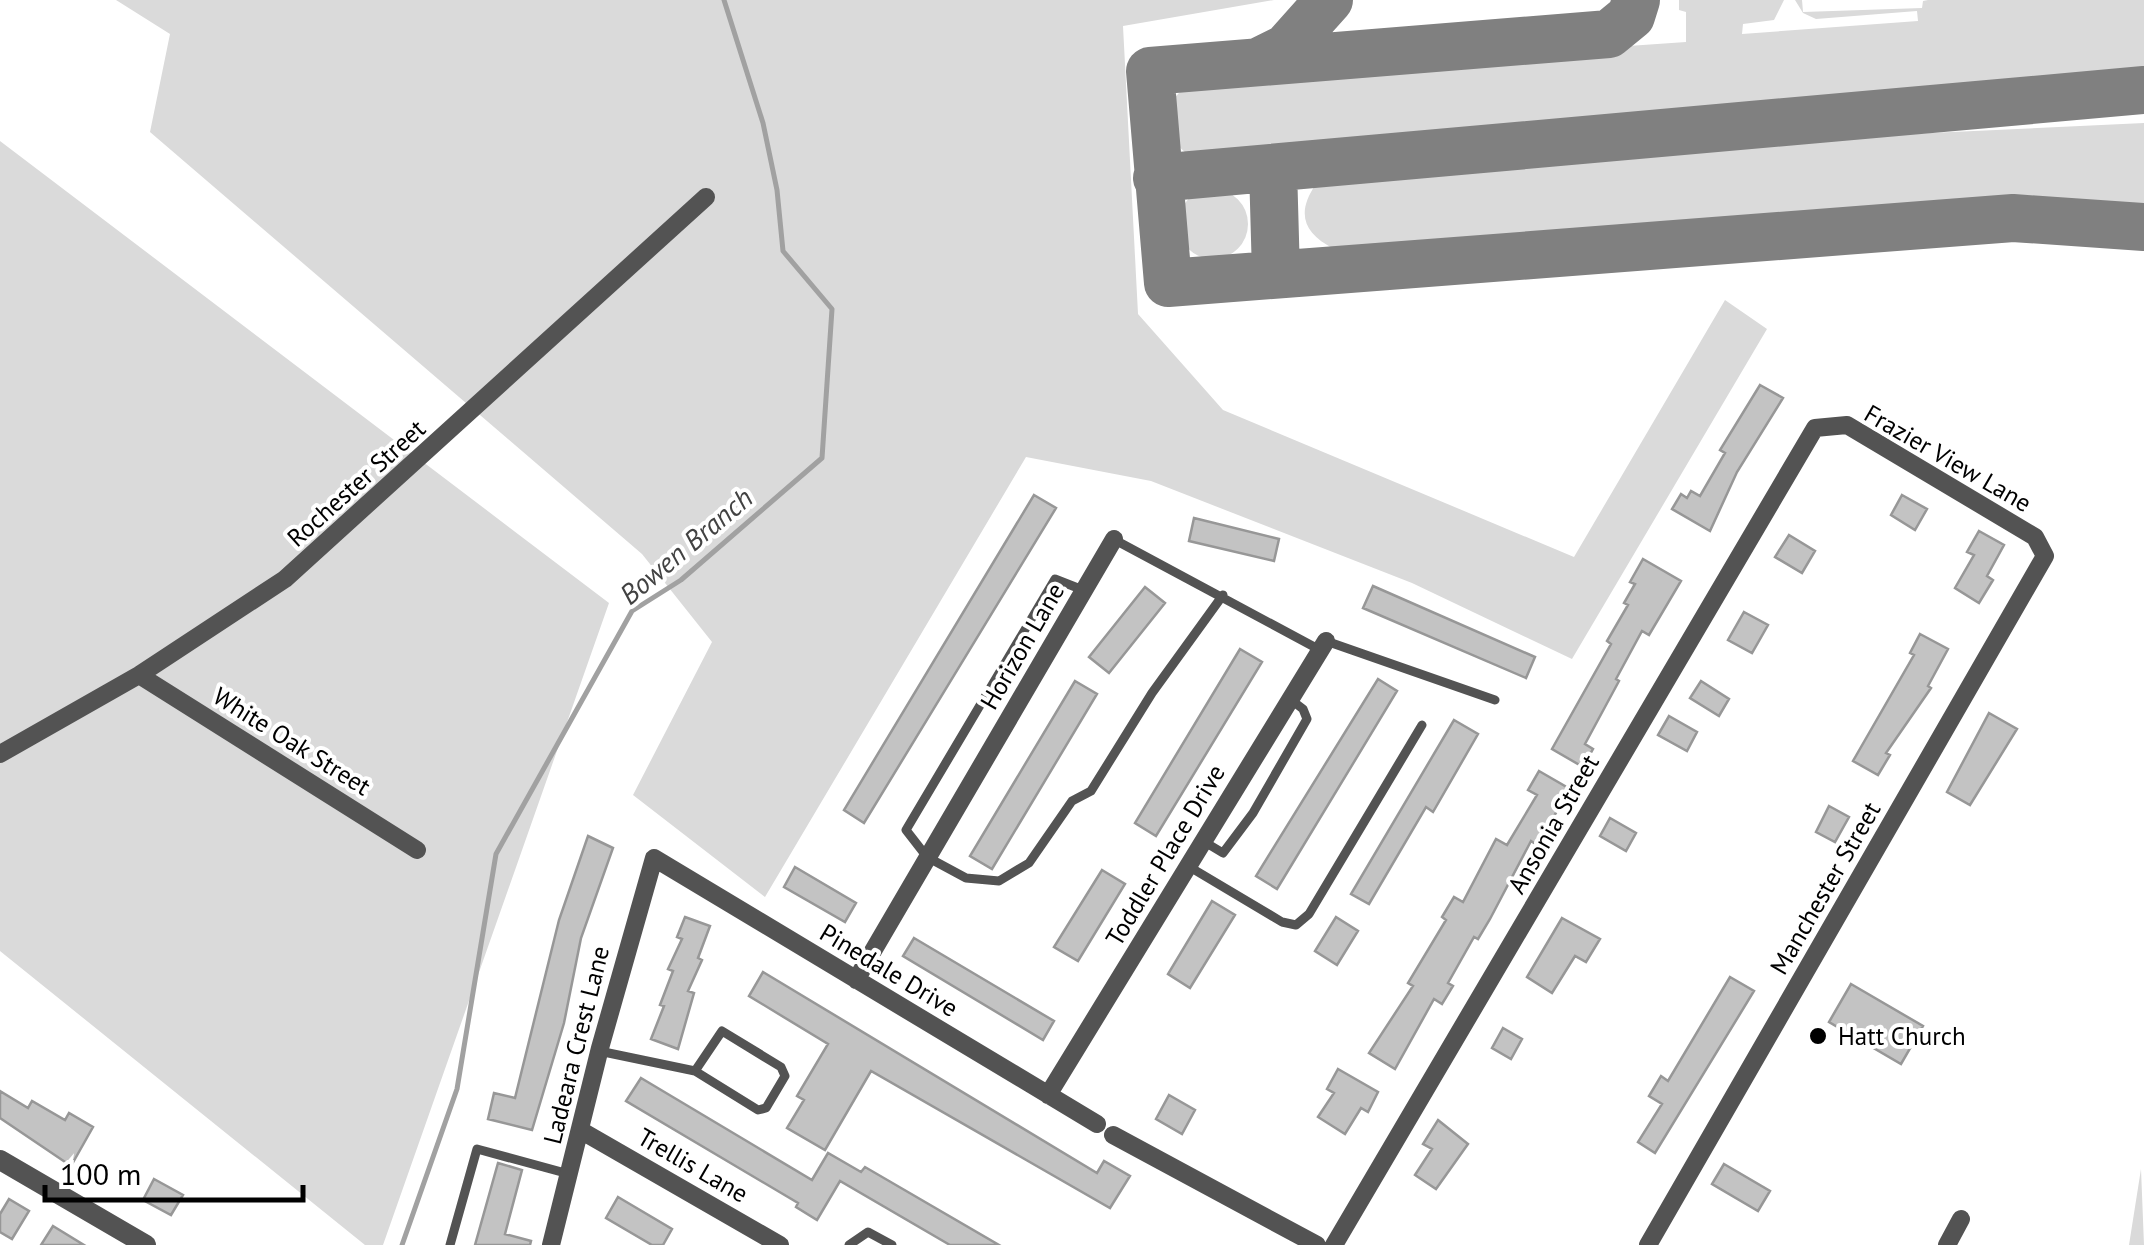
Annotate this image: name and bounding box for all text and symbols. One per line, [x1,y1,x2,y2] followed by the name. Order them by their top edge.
[1859,397,2037,519] street label: Frazier View Lane
[280,412,432,554] street label: Rochester Street
[611,479,760,612] water label: Bowen Branch
[973,577,1071,715] street label: Horizon Lane
[207,680,377,803] street label: White Oak Street
[1500,748,1606,899] street label: Ansonia Street
[1098,758,1232,952] street label: Toddler Place Drive
[1763,796,1888,980] street label: Manchester Street
[814,916,964,1024] street label: Pinedale Drive
[536,943,616,1147] street label: Ladeara Crest Lane
[1838,1020,1966,1052] place label: Hatt Church
[1807,1025,1829,1047] marker: Hatt Church
[632,1121,754,1209] street label: Trellis Lane
[45,1140,302,1202] scale bar
[60,1154,141,1193] text: 100 m

